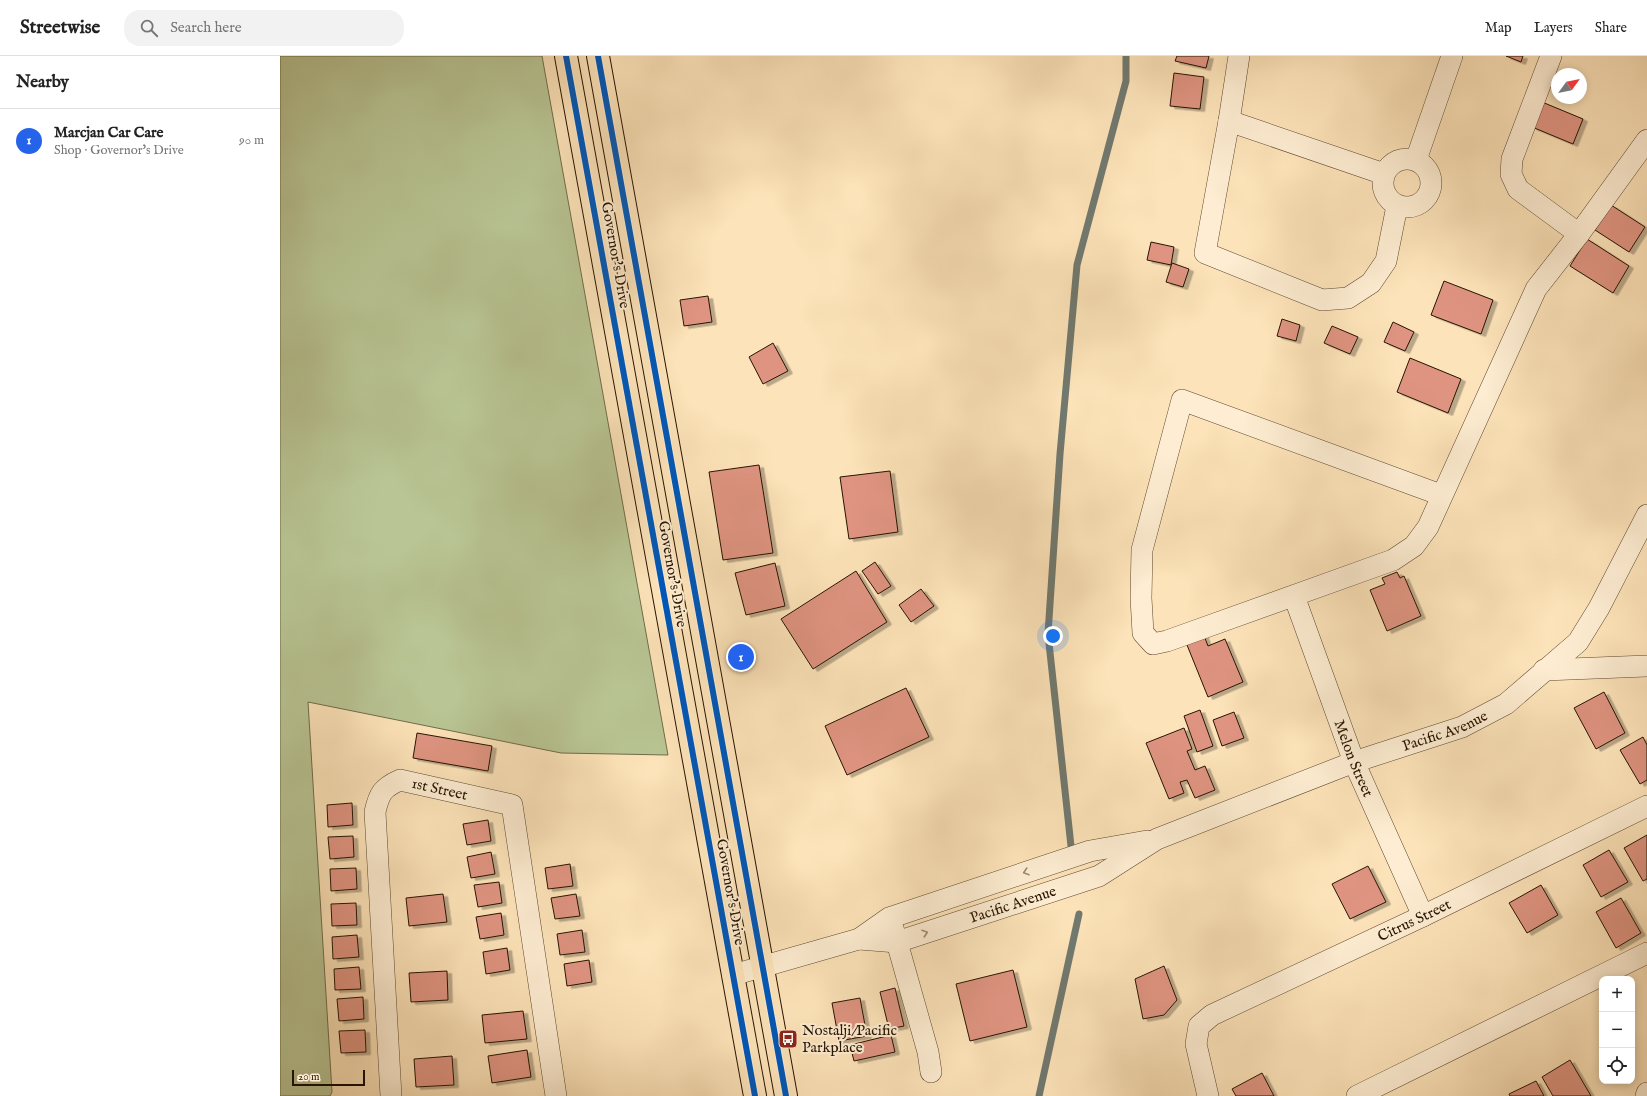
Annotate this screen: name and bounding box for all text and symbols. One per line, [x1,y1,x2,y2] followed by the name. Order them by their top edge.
[124,10,404,46] search box
[20,16,100,40] text: Streetwise
[138,17,160,39] icon: search
[170,18,242,37] text: Search here
[1485,19,1512,37] text: Map
[1534,19,1573,37] text: Layers
[1595,19,1627,37] text: Share
[1551,68,1587,104] north arrow
[16,72,69,93] text: Nearby
[54,123,163,142] text: Marcjan Car Care
[27,132,31,149] text: 1
[239,132,264,149] text: 90 m
[54,142,184,159] text: Shop · Governor's Drive
[597,200,634,310] street label: Governor's Drive
[654,519,691,629] street label: Governor's Drive
[1043,626,1063,646] your location
[728,642,754,672] pin: 1
[1400,706,1491,756] street label: Pacific Avenue
[1330,717,1377,800] street label: Melon Street
[410,774,469,805] street label: 1st Street
[712,837,749,947] street label: Governor's Drive
[1023,867,1030,876] one-way arrow
[967,882,1059,928] street label: Pacific Avenue
[1375,895,1454,946] street label: Citrus Street
[921,929,928,938] one-way arrow
[1599,976,1635,1084] map controls
[1599,976,1635,1012] button: +
[1599,1012,1635,1048] button: −
[802,1021,897,1057] place label: Nostalji/Pacific Parkplace
[777,1028,799,1050] bus stop icon: Nostalji/Pacific Parkplace
[1599,1048,1635,1084] button: locate
[292,1068,365,1087] scale bar
[298,1070,319,1084] text: 20 m

